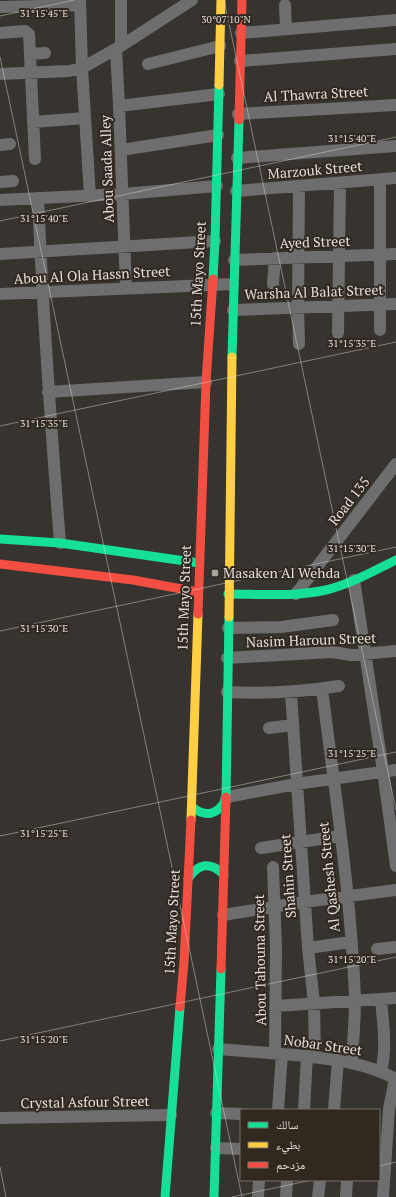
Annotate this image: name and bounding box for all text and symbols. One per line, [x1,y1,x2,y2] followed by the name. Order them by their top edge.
[20,7,68,20] text: 31°15'45"E
[201,13,251,26] text: 30°07'10"N
[263,81,369,106] street label: Al Thawra Street
[95,114,118,223] street label: Abou Saada Alley
[328,132,376,145] text: 31°15'40"E
[267,156,364,183] street label: Marzouk Street
[20,212,68,225] text: 31°15'40"E
[185,220,210,328] street label: 15th Mayo Street
[279,231,352,252] street label: Ayed Street
[13,261,172,288] street label: Abou Al Ola Hassn Street
[244,280,385,303] street label: Warsha Al Balat Street
[328,337,376,350] text: 31°15'35"E
[20,417,68,430] text: 31°15'35"E
[324,472,374,529] street label: Road 135
[328,542,376,555] text: 31°15'30"E
[172,544,195,651] street label: 15th Mayo Street
[223,563,340,582] place label: Masaken Al Wehda
[210,568,220,578] marker: Masaken Al Wehda
[20,622,68,635] text: 31°15'30"E
[245,628,377,651] street label: Nasim Haroun Street
[328,747,376,760] text: 31°15'25"E
[313,820,344,933] street label: Al Qashesh Street
[20,827,68,840] text: 31°15'25"E
[275,833,300,919] street label: Shahin Street
[159,868,184,976] street label: 15th Mayo Street
[249,893,270,1026] street label: Abou Tahouna Street
[328,953,376,966] text: 31°15'20"E
[283,1030,364,1060] street label: Nobar Street
[20,1033,68,1046] text: 31°15'20"E
[20,1091,151,1112] street label: Crystal Asfour Street
[240,1109,380,1181] legend
[276,1117,298,1132] text: سالك
[276,1137,300,1155] text: بطيء
[276,1157,305,1173] text: مزدحم

